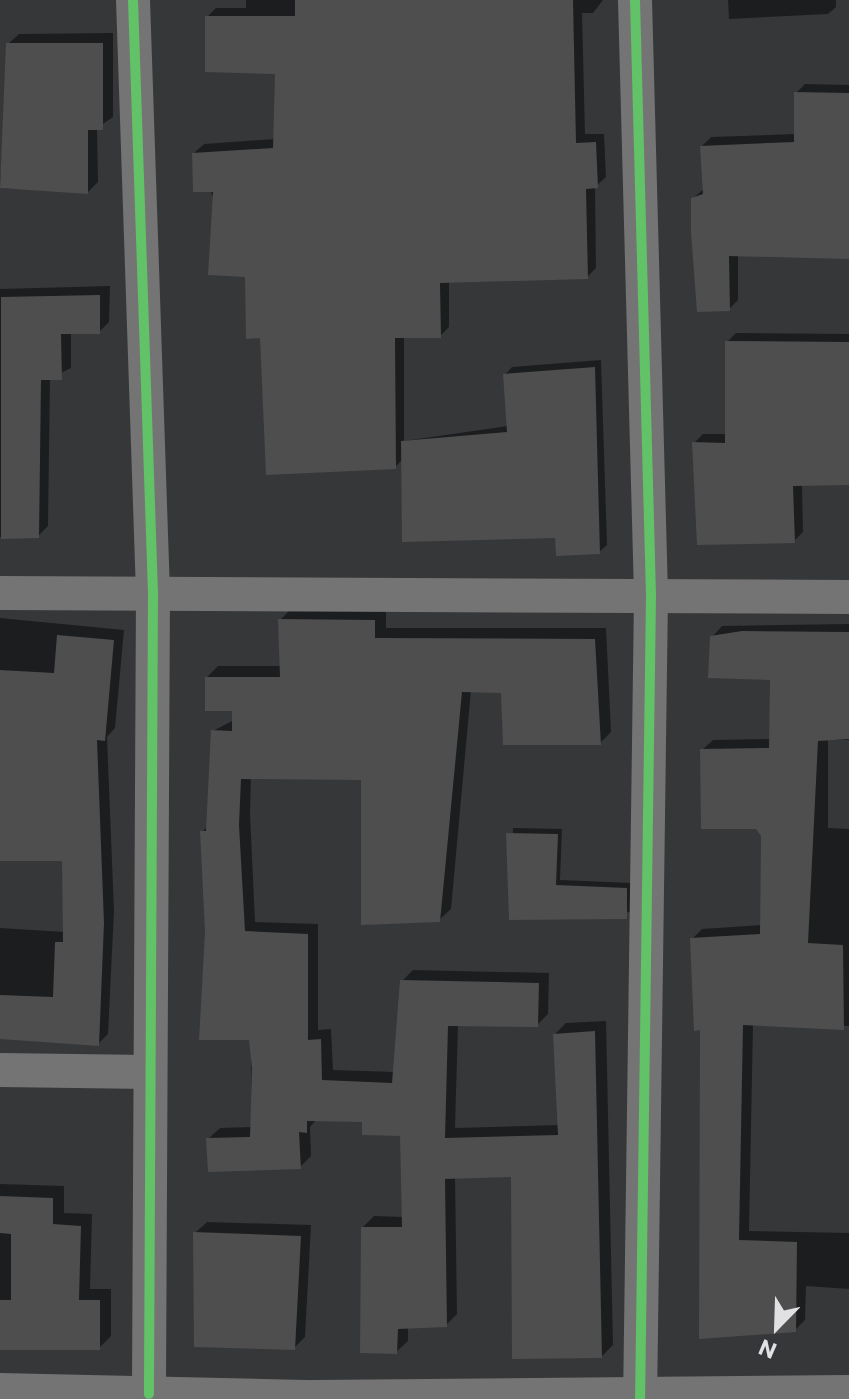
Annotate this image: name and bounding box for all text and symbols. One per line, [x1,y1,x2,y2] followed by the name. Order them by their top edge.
[737,1287,817,1367] north arrow
[755,1334,780,1365] text: N

